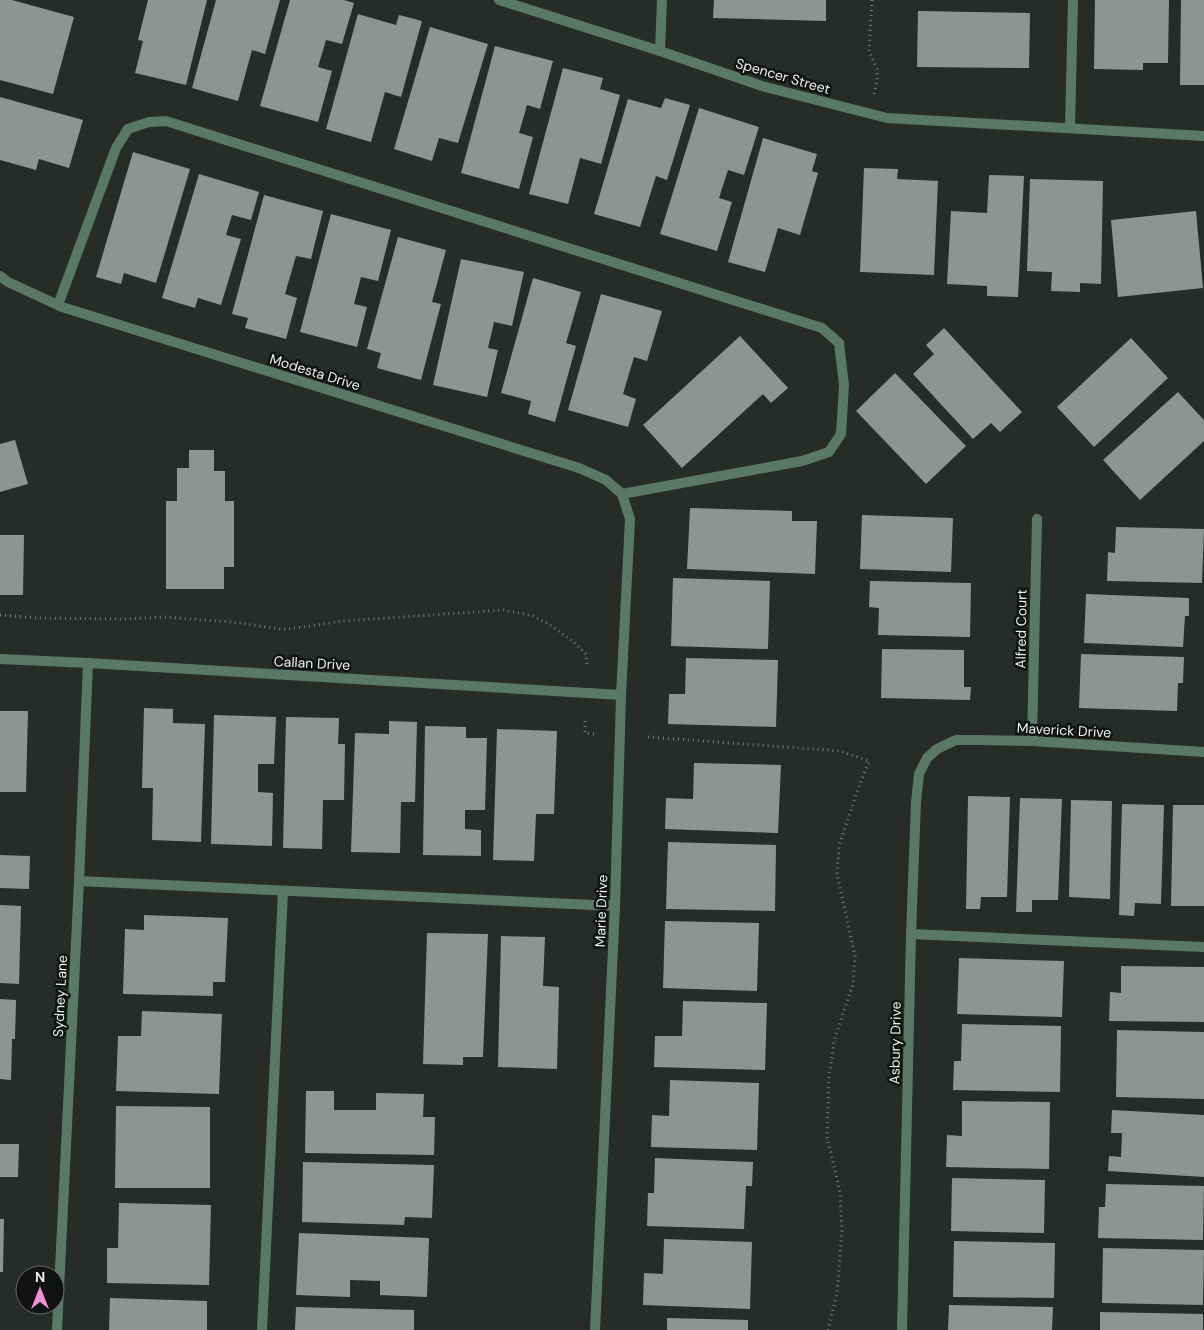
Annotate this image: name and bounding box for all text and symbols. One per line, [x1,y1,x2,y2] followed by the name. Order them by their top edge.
[734,54,832,98] street label: Spencer Street
[268,350,362,394] street label: Modesta Drive
[1011,589,1031,669] street label: Alfred Court
[273,652,351,674] street label: Callan Drive
[1016,719,1112,741] street label: Maverick Drive
[591,874,611,948] street label: Marie Drive
[49,954,71,1038] street label: Sydney Lane
[885,1001,905,1085] street label: Asbury Drive
[15,1265,65,1315] north arrow
[35,1268,45,1286] text: N

